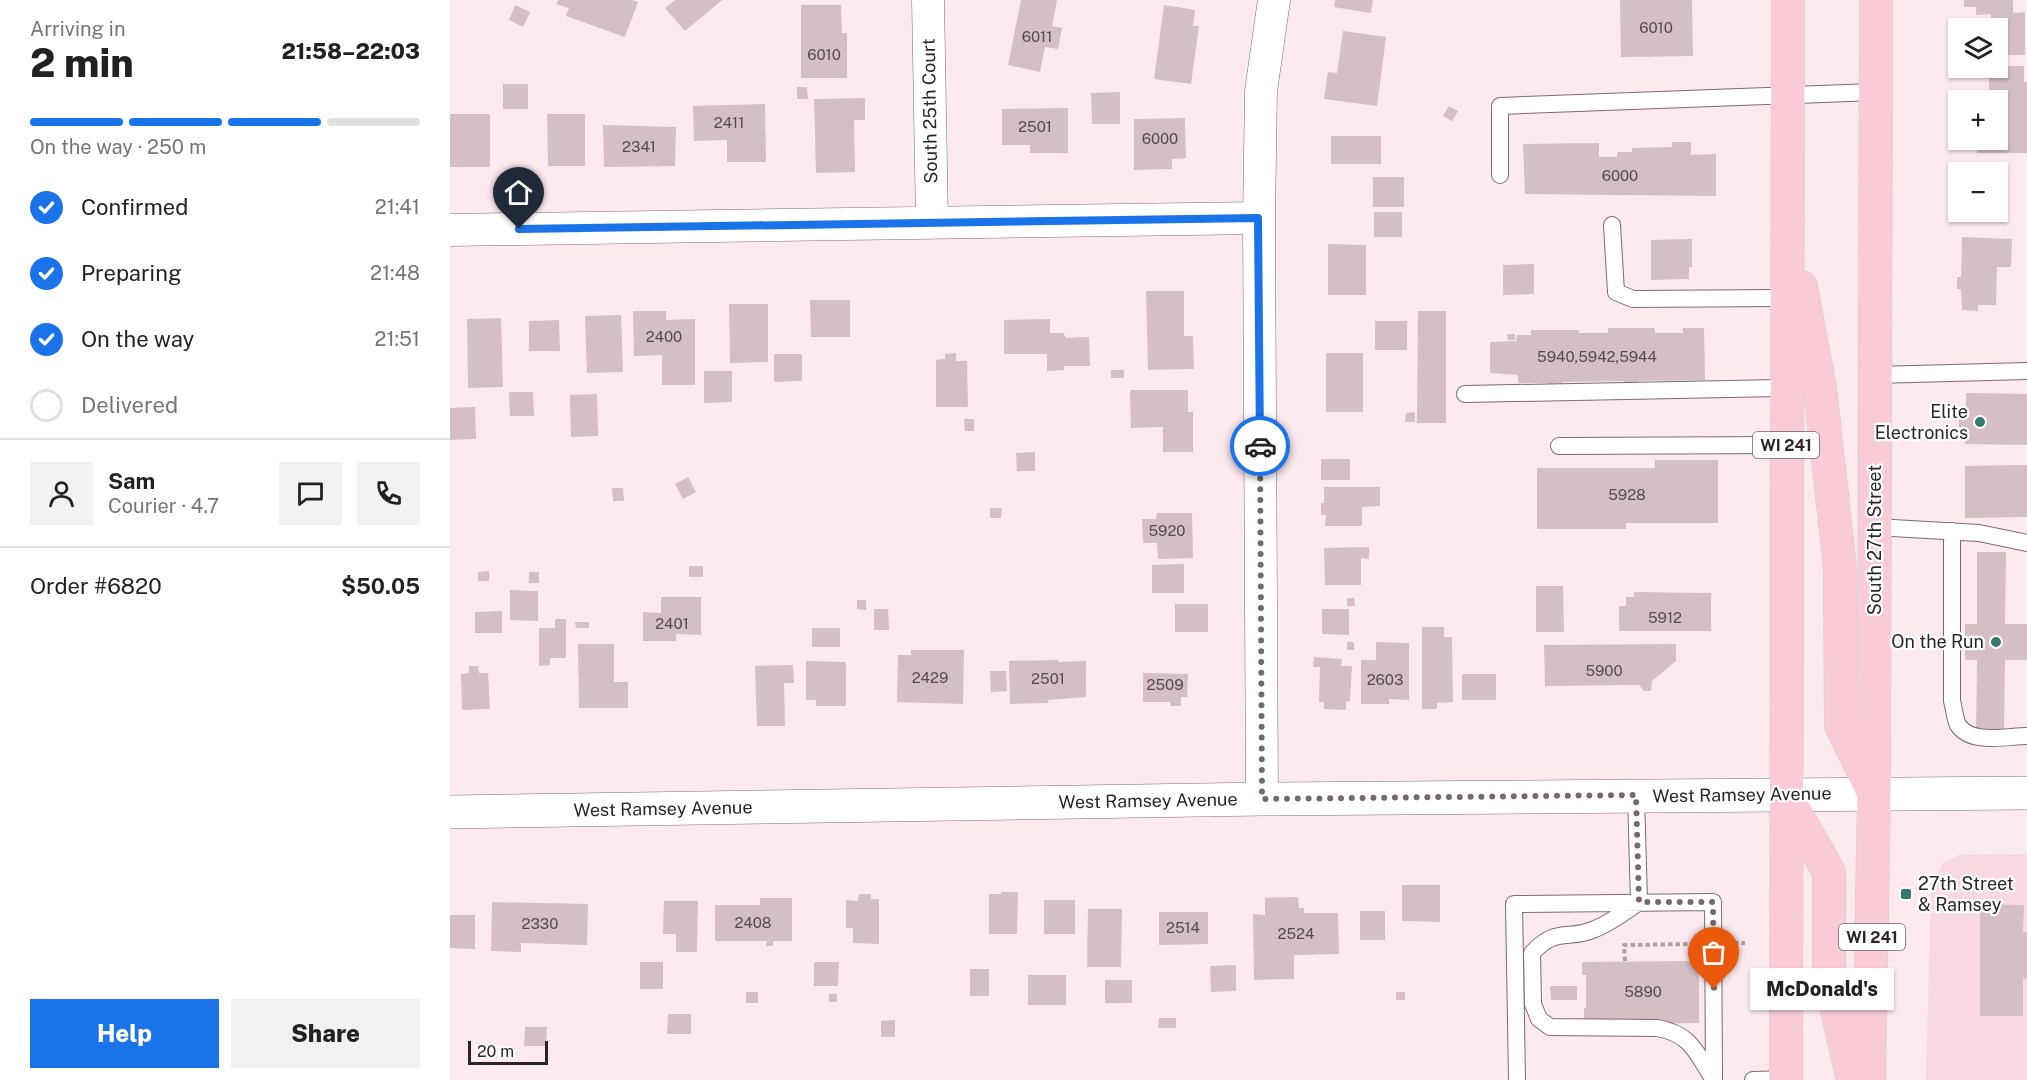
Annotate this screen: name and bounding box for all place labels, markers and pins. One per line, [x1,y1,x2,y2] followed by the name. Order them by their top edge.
[493,167,544,229] pin
[1875,401,1968,443] place label: Elite Electronics
[1973,415,1987,429] marker: Elite Electronics
[1891,631,1984,652] place label: On the Run
[1989,635,2003,649] marker: On the Run
[1918,873,2014,915] place label: 27th Street & Ramsey
[1899,887,1913,901] marker: 27th Street & Ramsey
[1688,927,1739,989] pin
[1750,968,1894,1010] callout: McDonald's

